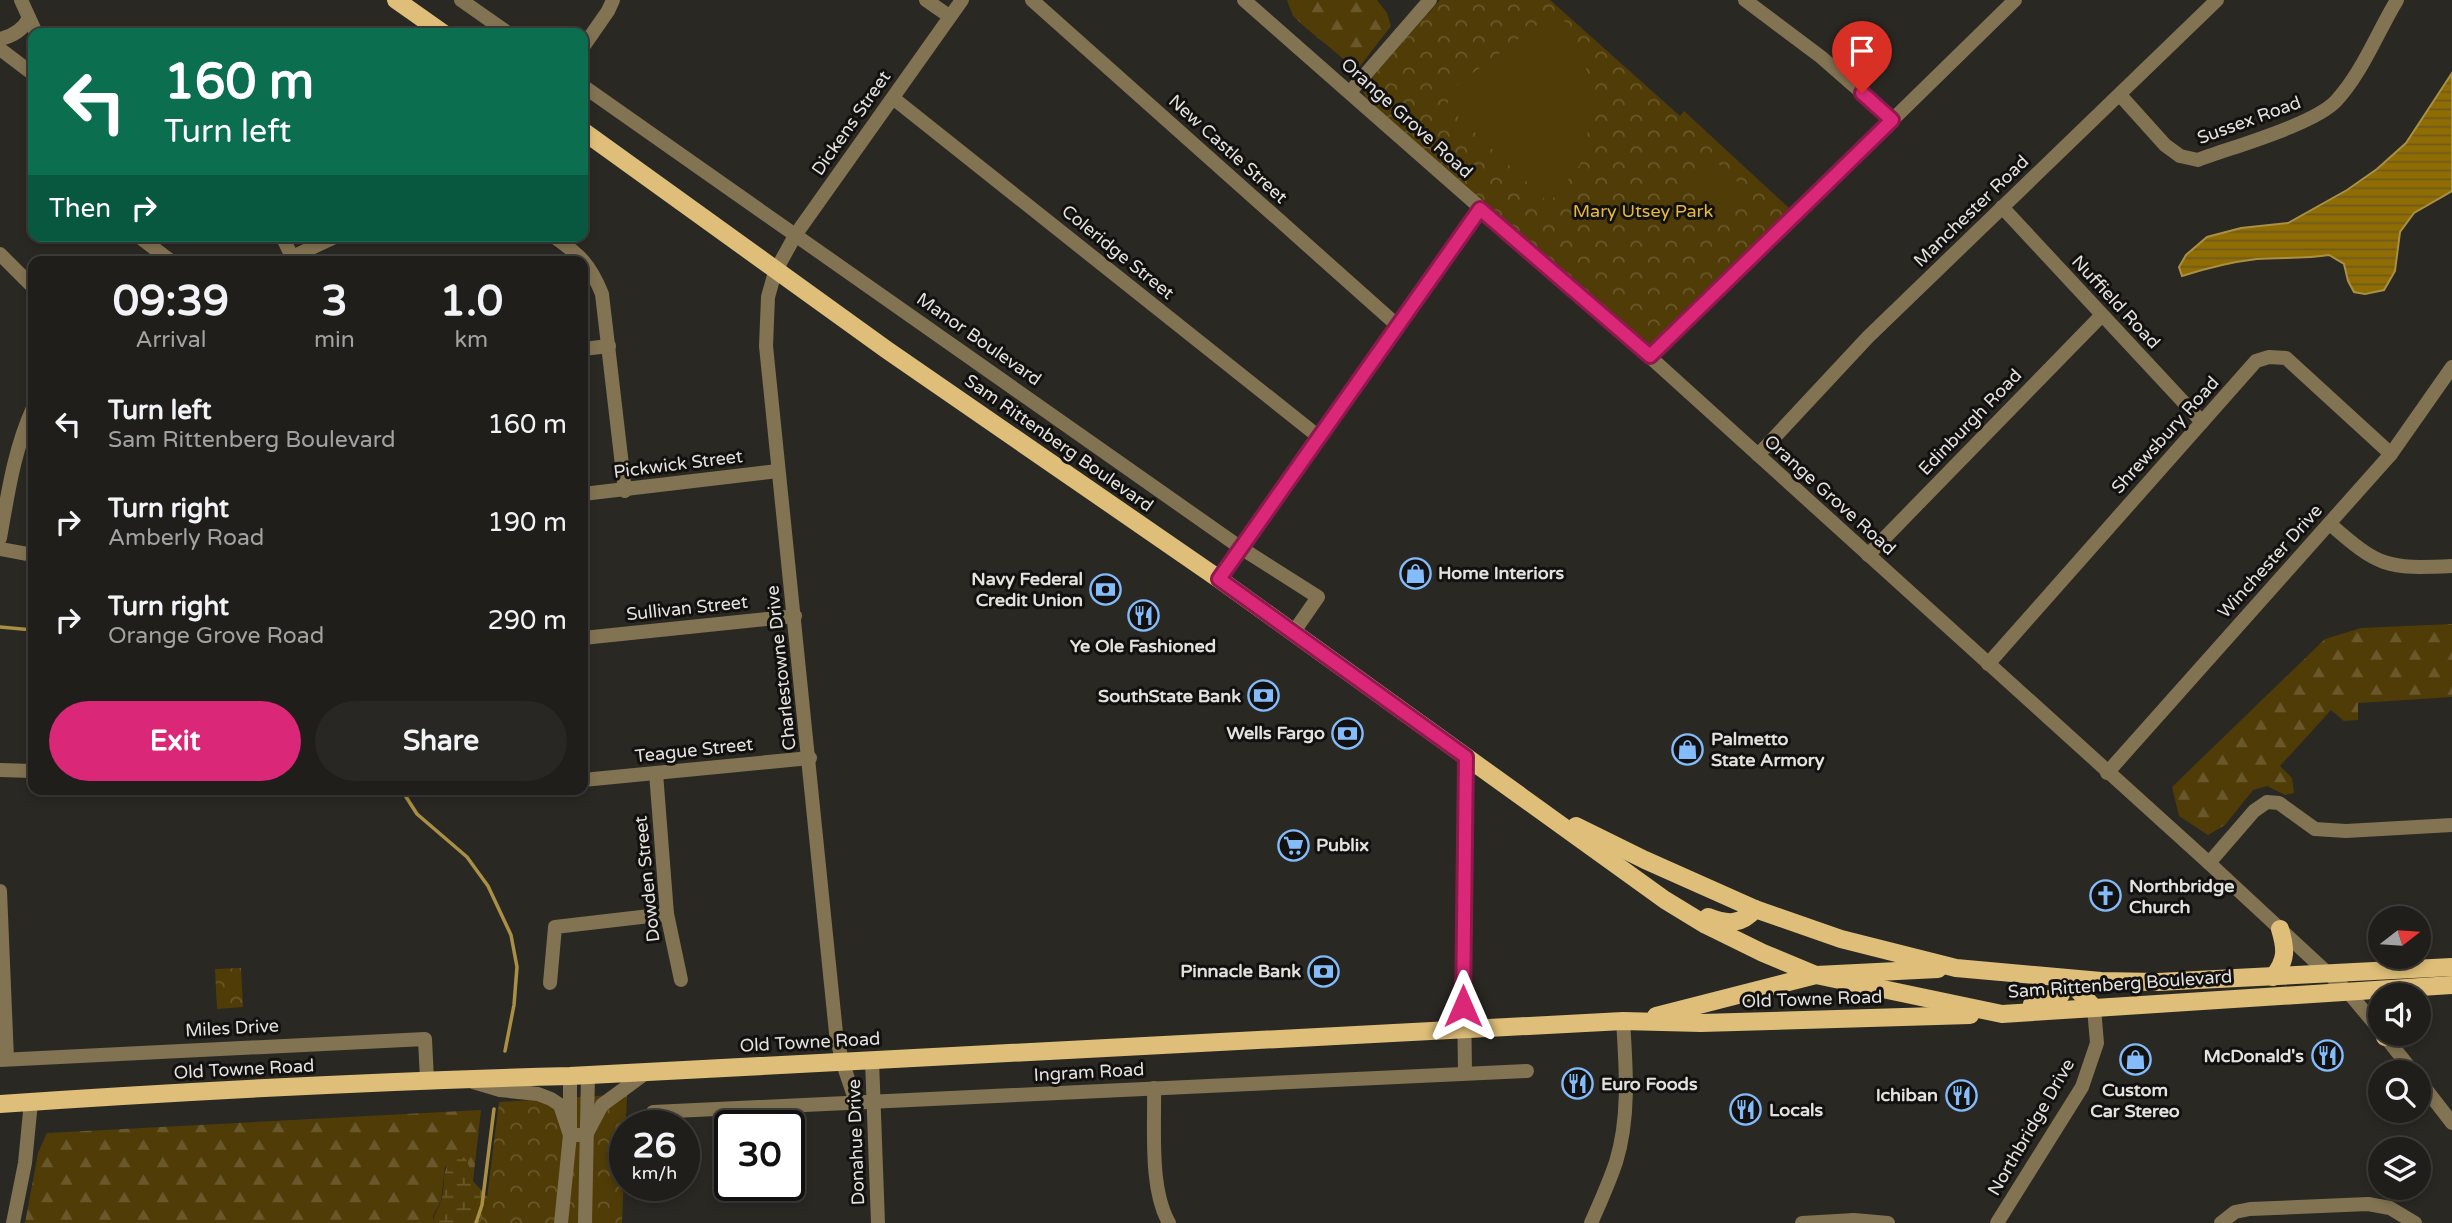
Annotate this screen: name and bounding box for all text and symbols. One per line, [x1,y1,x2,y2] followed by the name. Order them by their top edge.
[1832,21,1892,93] pin
[1843,32,1881,70] icon: arrive
[164,53,314,112] text: 160 m
[1337,53,1477,183] street label: Orange Grove Road
[49,56,140,147] icon: left
[807,66,895,180] street label: Dickens Street
[1164,90,1292,208] street label: New Castle Street
[2194,91,2304,149] street label: Sussex Road
[164,113,291,151] text: Turn left
[1909,150,2033,272] street label: Manchester Road
[125,189,163,227] icon: right
[49,193,111,224] text: Then
[1057,200,1179,304] street label: Coleridge Street
[1573,200,1713,222] park label: Mary Utsey Park
[2067,251,2165,353] street label: Nuffield Road
[113,276,229,327] text: 09:39
[321,276,348,327] text: 3
[440,276,503,327] text: 1.0
[912,288,1046,390] street label: Manor Boulevard
[135,326,207,354] text: Arrival
[314,326,355,354] text: min
[455,326,488,354] text: km
[1914,364,2026,480] street label: Edinburgh Road
[960,369,1158,517] street label: Sam Rittenberg Boulevard
[2107,372,2223,498] street label: Shrewsbury Road
[108,395,211,426] text: Turn left
[49,405,87,443] icon: left
[487,409,567,440] text: 160 m
[108,426,396,454] text: Sam Rittenberg Boulevard
[1760,430,1900,560] street label: Orange Grove Road
[612,445,744,483] street label: Pickwick Street
[108,493,229,524] text: Turn right
[2213,500,2327,622] street label: Winchester Drive
[49,503,87,541] icon: right
[487,507,567,538] text: 190 m
[108,524,264,552] text: Amberly Road
[1398,556,1432,590] shop icon: Home Interiors
[1438,562,1565,584] place label: Home Interiors
[971,568,1083,611] place label: Navy Federal Credit Union
[1089,572,1123,606] bank icon: Navy Federal Credit Union
[761,584,801,752] street label: Charlestowne Drive
[108,591,229,622] text: Turn right
[625,591,749,625] street label: Sullivan Street
[1126,599,1160,633] restaurant icon: Ye Ole Fashioned
[49,601,87,639] icon: right
[487,605,567,636] text: 290 m
[108,622,324,650] text: Orange Grove Road
[1070,635,1216,657] place label: Ye Ole Fashioned
[1247,679,1281,713] bank icon: SouthState Bank
[1098,685,1241,707] place label: SouthState Bank
[49,701,301,781] button: Exit
[315,701,567,781] button: Share
[1331,716,1365,750] bank icon: Wells Fargo
[1227,722,1325,744] place label: Wells Fargo
[1711,728,1825,771] place label: Palmetto State Armory
[1671,732,1705,766] shop icon: Palmetto State Armory
[634,733,754,767] street label: Teague Street
[629,815,665,943] street label: Dowden Street
[1276,828,1310,862] supermarket icon: Publix
[1316,834,1369,856] place label: Publix
[2129,875,2235,918] place label: Northbridge Church
[2089,879,2123,913] church icon: Northbridge Church
[2368,906,2431,970] north arrow
[2368,906,2431,1200] map controls
[1307,954,1341,988] bank icon: Pinnacle Bank
[1180,960,1301,982] place label: Pinnacle Bank
[2007,965,2233,1003] street label: Sam Rittenberg Boulevard
[1426,969,1500,1043] position arrow
[2368,983,2431,1046] button: sound
[1741,986,1883,1012] street label: Old Towne Road
[184,1015,280,1041] street label: Miles Drive
[739,1027,881,1057] street label: Old Towne Road
[2310,1039,2344,1073] restaurant icon: McDonald's
[2118,1042,2152,1076] shop icon: Custom Car Stereo
[2204,1045,2304,1067] place label: McDonald's
[173,1054,315,1084] street label: Old Towne Road
[1983,1055,2079,1199] street label: Northbridge Drive
[1033,1058,1145,1086] street label: Ingram Road
[2368,1060,2431,1123] button: search
[1561,1067,1595,1101] restaurant icon: Euro Foods
[1601,1073,1698,1095] place label: Euro Foods
[1944,1078,1978,1112] restaurant icon: Ichiban
[843,1079,869,1205] street label: Donahue Drive
[2090,1079,2180,1122] place label: Custom Car Stereo
[1876,1084,1938,1106] place label: Ichiban
[1729,1093,1763,1127] restaurant icon: Locals
[1769,1099,1824,1121] place label: Locals
[714,1110,805,1201] speed limit sign: 30
[633,1125,676,1167] text: 26
[2368,1137,2431,1200] button: layers
[632,1162,677,1184] text: km/h

